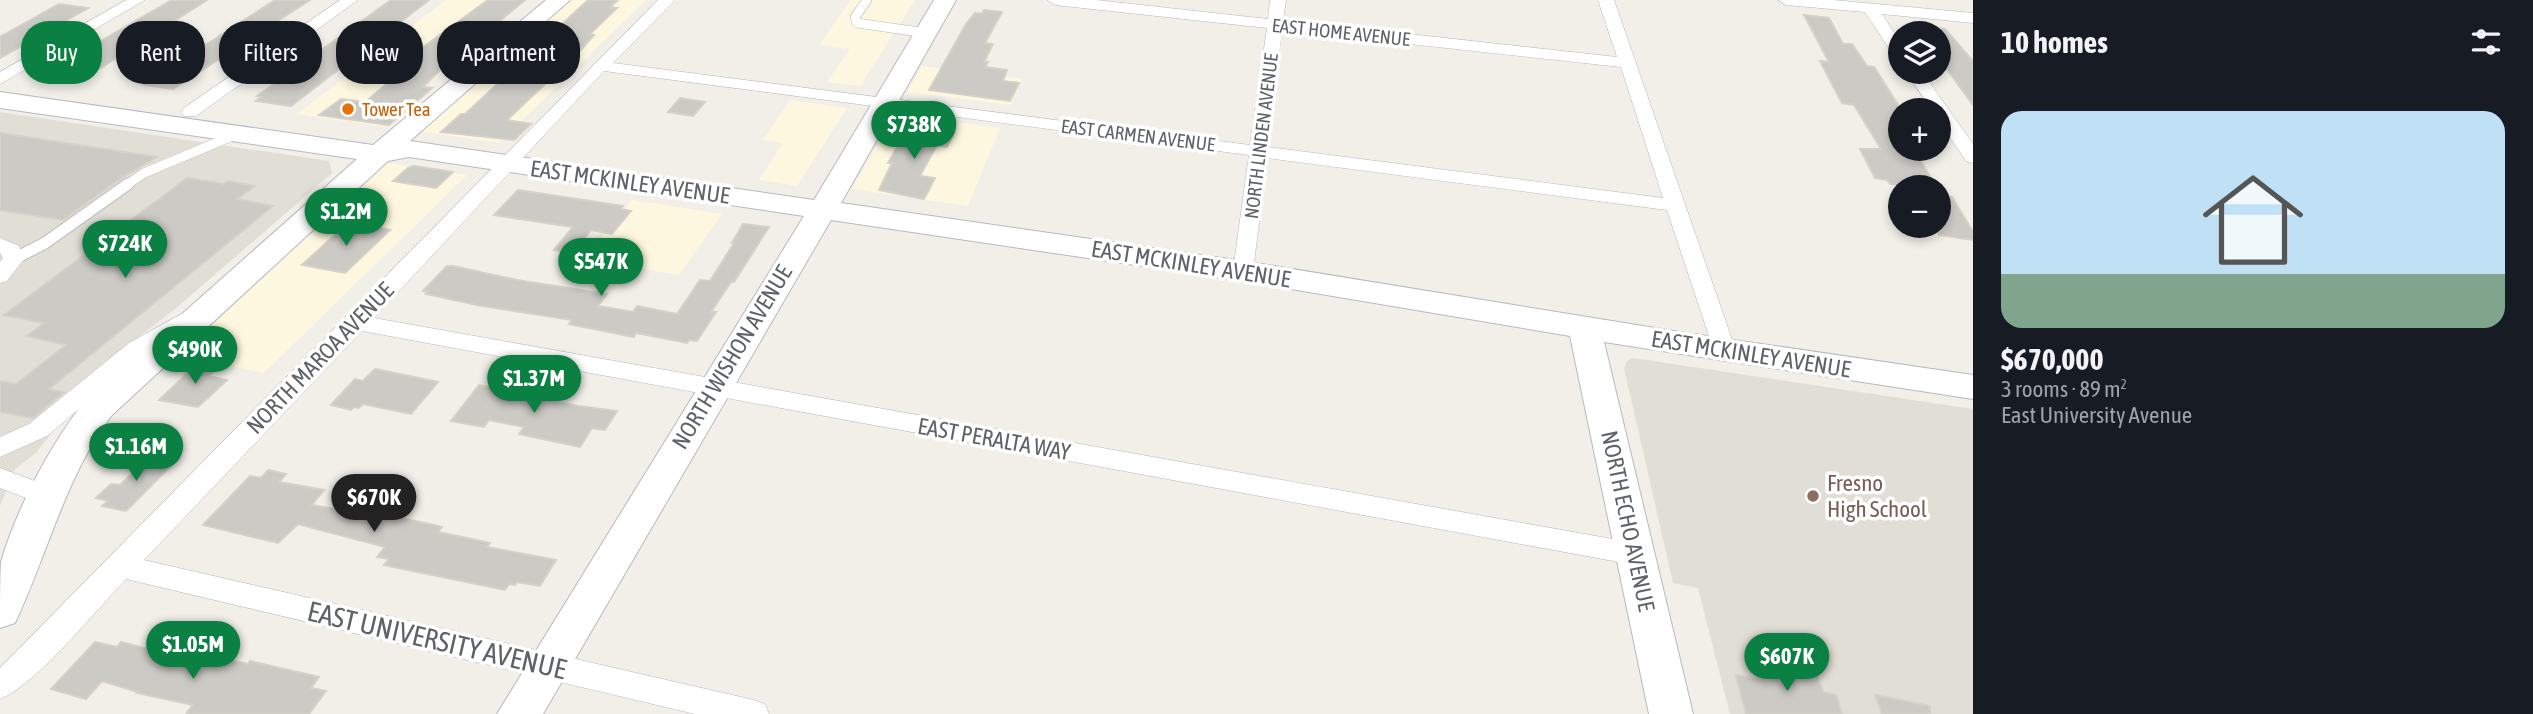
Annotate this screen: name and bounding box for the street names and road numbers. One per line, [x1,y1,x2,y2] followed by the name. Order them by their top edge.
[1271,14,1411,50] street label: EAST HOME AVENUE
[1240,52,1282,220] street label: NORTH LINDEN AVENUE
[1060,115,1216,155] street label: EAST CARMEN AVENUE
[528,155,732,209] street label: EAST MCKINLEY AVENUE
[1090,235,1293,293] street label: EAST MCKINLEY AVENUE
[667,260,797,454] street label: NORTH WISHON AVENUE
[241,277,399,439] street label: NORTH MAROA AVENUE
[1650,325,1853,383] street label: EAST MCKINLEY AVENUE
[916,413,1073,465] street label: EAST PERALTA WAY
[1596,428,1660,614] street label: NORTH ECHO AVENUE
[304,595,570,685] street label: EAST UNIVERSITY AVENUE

